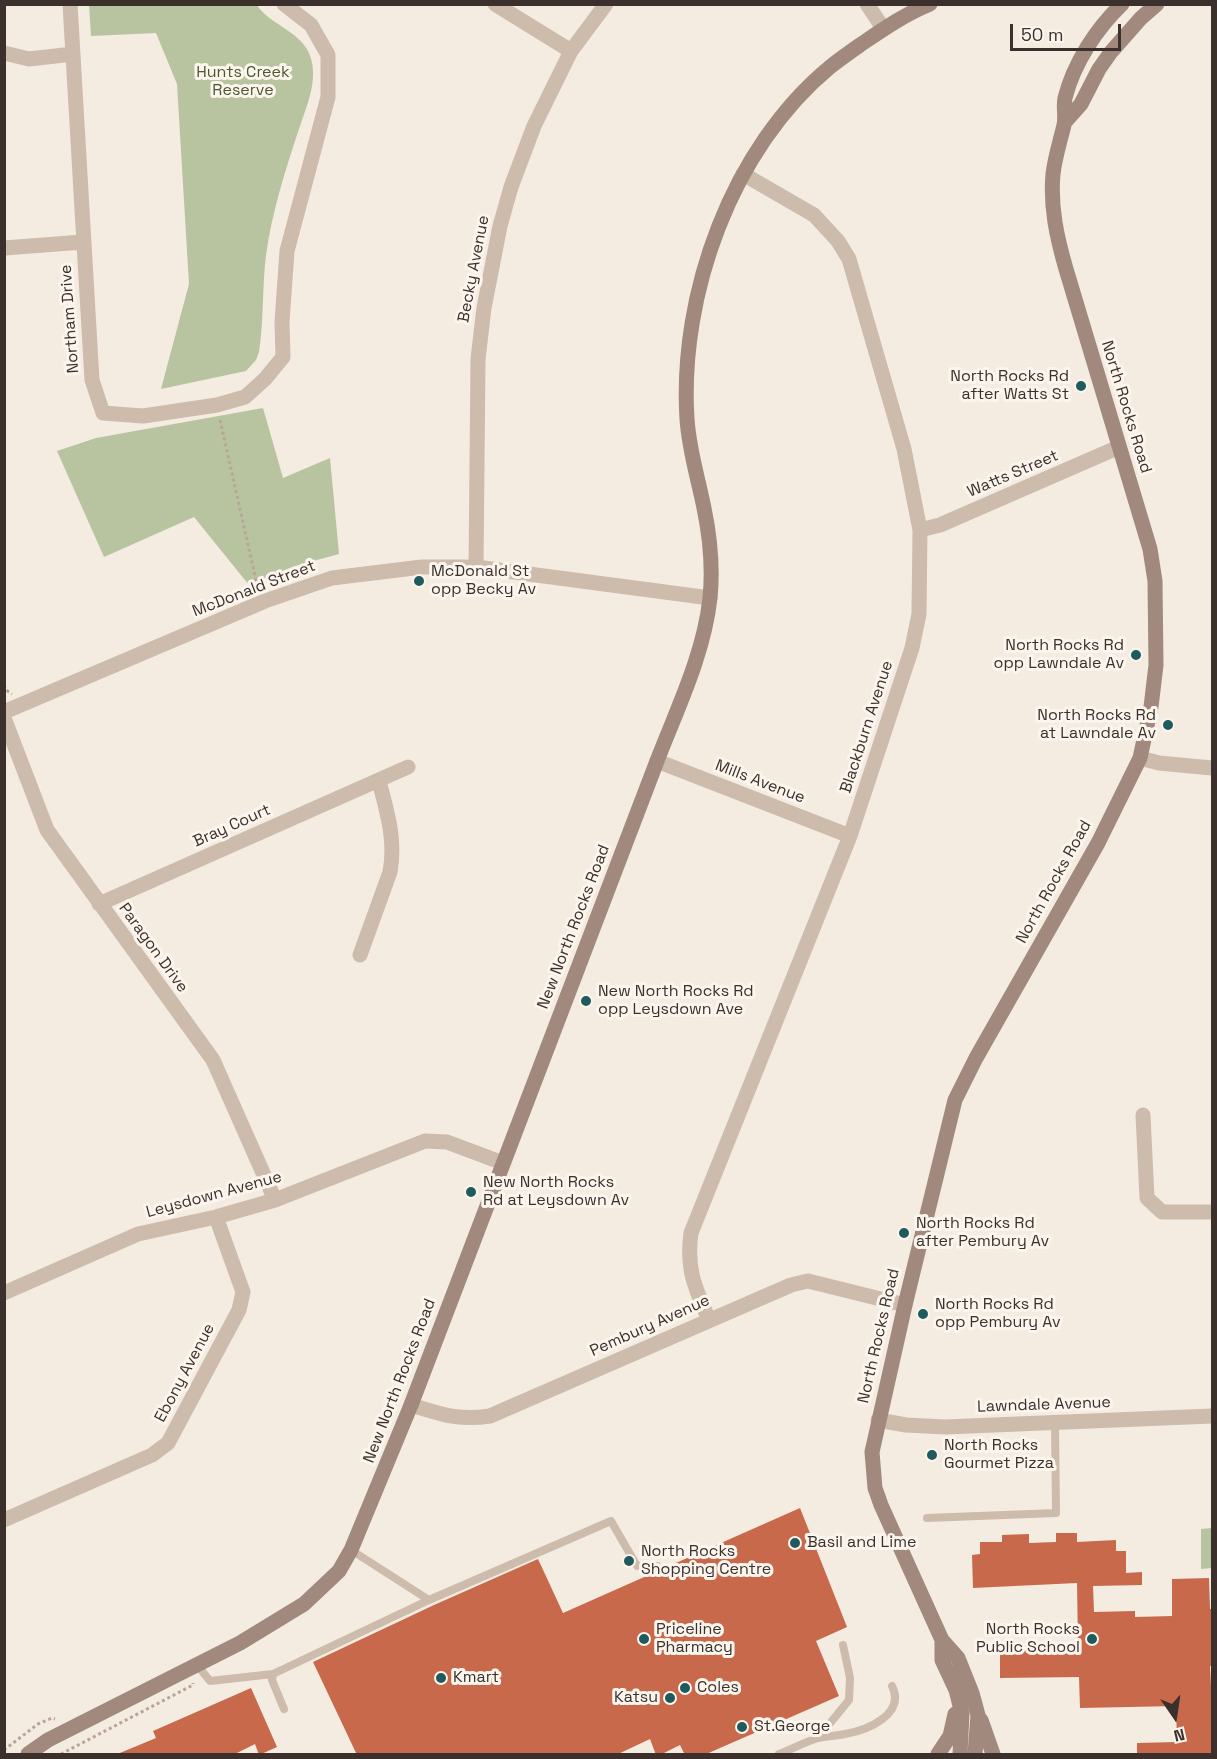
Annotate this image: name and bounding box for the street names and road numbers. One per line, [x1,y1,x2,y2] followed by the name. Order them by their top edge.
[454,214,494,324] street label: Becky Avenue
[57,264,83,374] street label: Northam Drive
[1097,338,1155,476] street label: North Rocks Road
[965,446,1061,502] street label: Watts Street
[190,557,318,621] street label: McDonald Street
[837,658,897,796] street label: Blackburn Avenue
[712,756,808,808] street label: Mills Avenue
[190,800,274,852] street label: Bray Court
[1012,817,1096,947] street label: North Rocks Road
[534,842,614,1012] street label: New North Rocks Road
[114,900,192,996] street label: Paragon Drive
[144,1168,284,1222] street label: Leysdown Avenue
[854,1267,904,1405] street label: North Rocks Road
[587,1291,713,1361] street label: Pembury Avenue
[360,1296,440,1466] street label: New North Rocks Road
[151,1320,219,1426] street label: Ebony Avenue
[977,1393,1111,1417] street label: Lawndale Avenue

